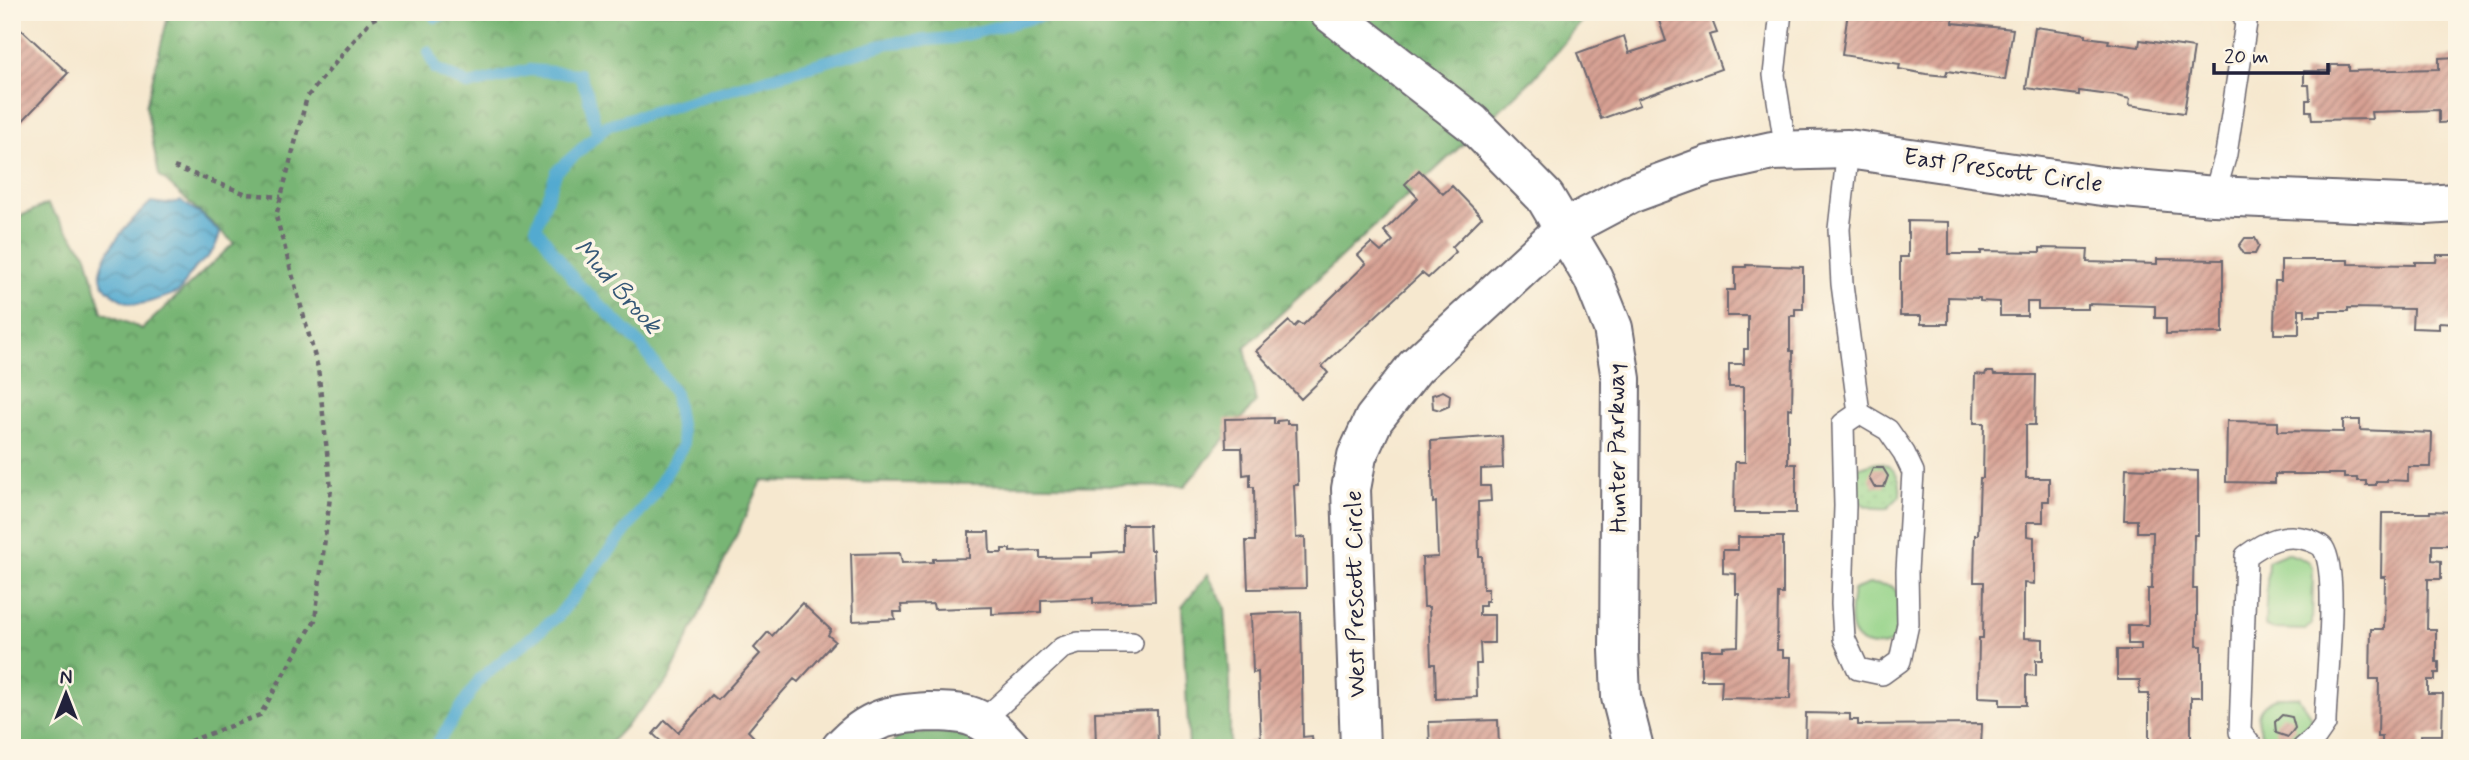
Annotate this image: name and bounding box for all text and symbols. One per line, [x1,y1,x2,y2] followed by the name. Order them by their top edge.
[2214,32,2327,76] scale bar
[2224,43,2269,71] text: 20 m
[1902,142,2104,200] street label: East Prescott Circle
[565,232,670,343] water label: Mud Brook
[1601,363,1635,533] street label: Hunter Parkway
[1339,490,1373,698] street label: West Prescott Circle
[32,658,102,728] north arrow
[60,666,72,691] text: N

